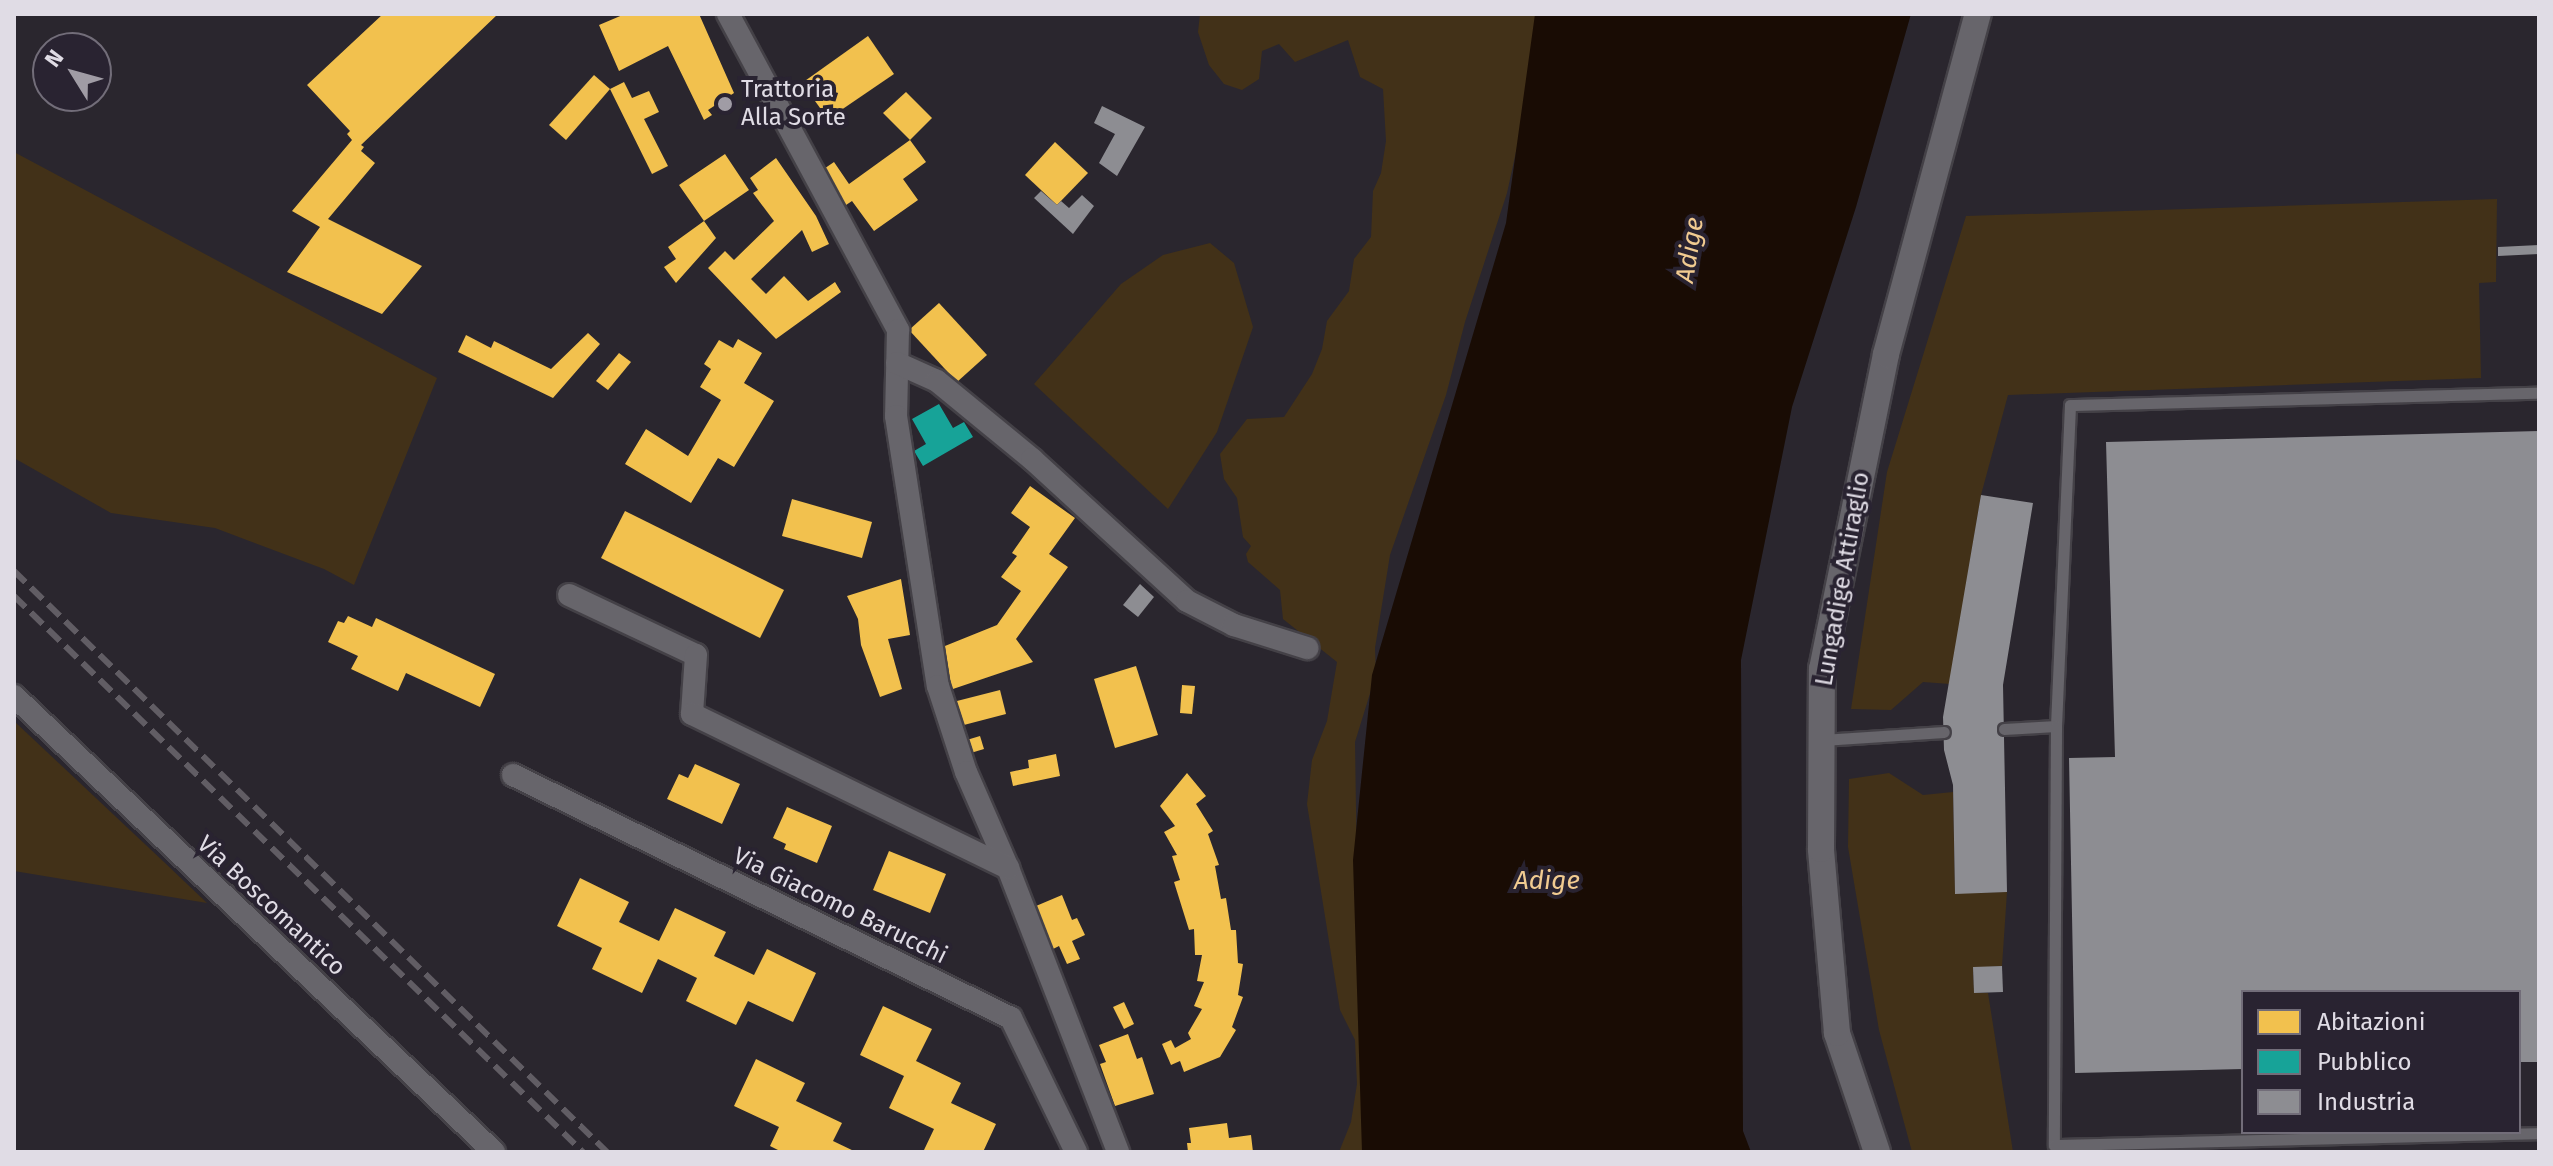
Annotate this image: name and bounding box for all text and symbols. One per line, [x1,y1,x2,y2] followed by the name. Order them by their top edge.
[32,32,112,112] north arrow
[39,45,69,72] text: N
[741,76,846,132] place label: Trattoria Alla Sorte
[716,95,734,113] marker: Trattoria Alla Sorte
[1669,215,1711,285] water label: Adige
[1810,470,1876,688] street label: Lungadige Attiraglio
[191,830,351,982] street label: Via Boscomantico
[728,842,952,970] street label: Via Giacomo Barucchi
[1514,865,1580,897] water label: Adige
[2241,990,2521,1134] legend
[2317,1008,2425,1036] text: Abitazioni
[2317,1048,2412,1076] text: Pubblico
[2317,1088,2415,1116] text: Industria

